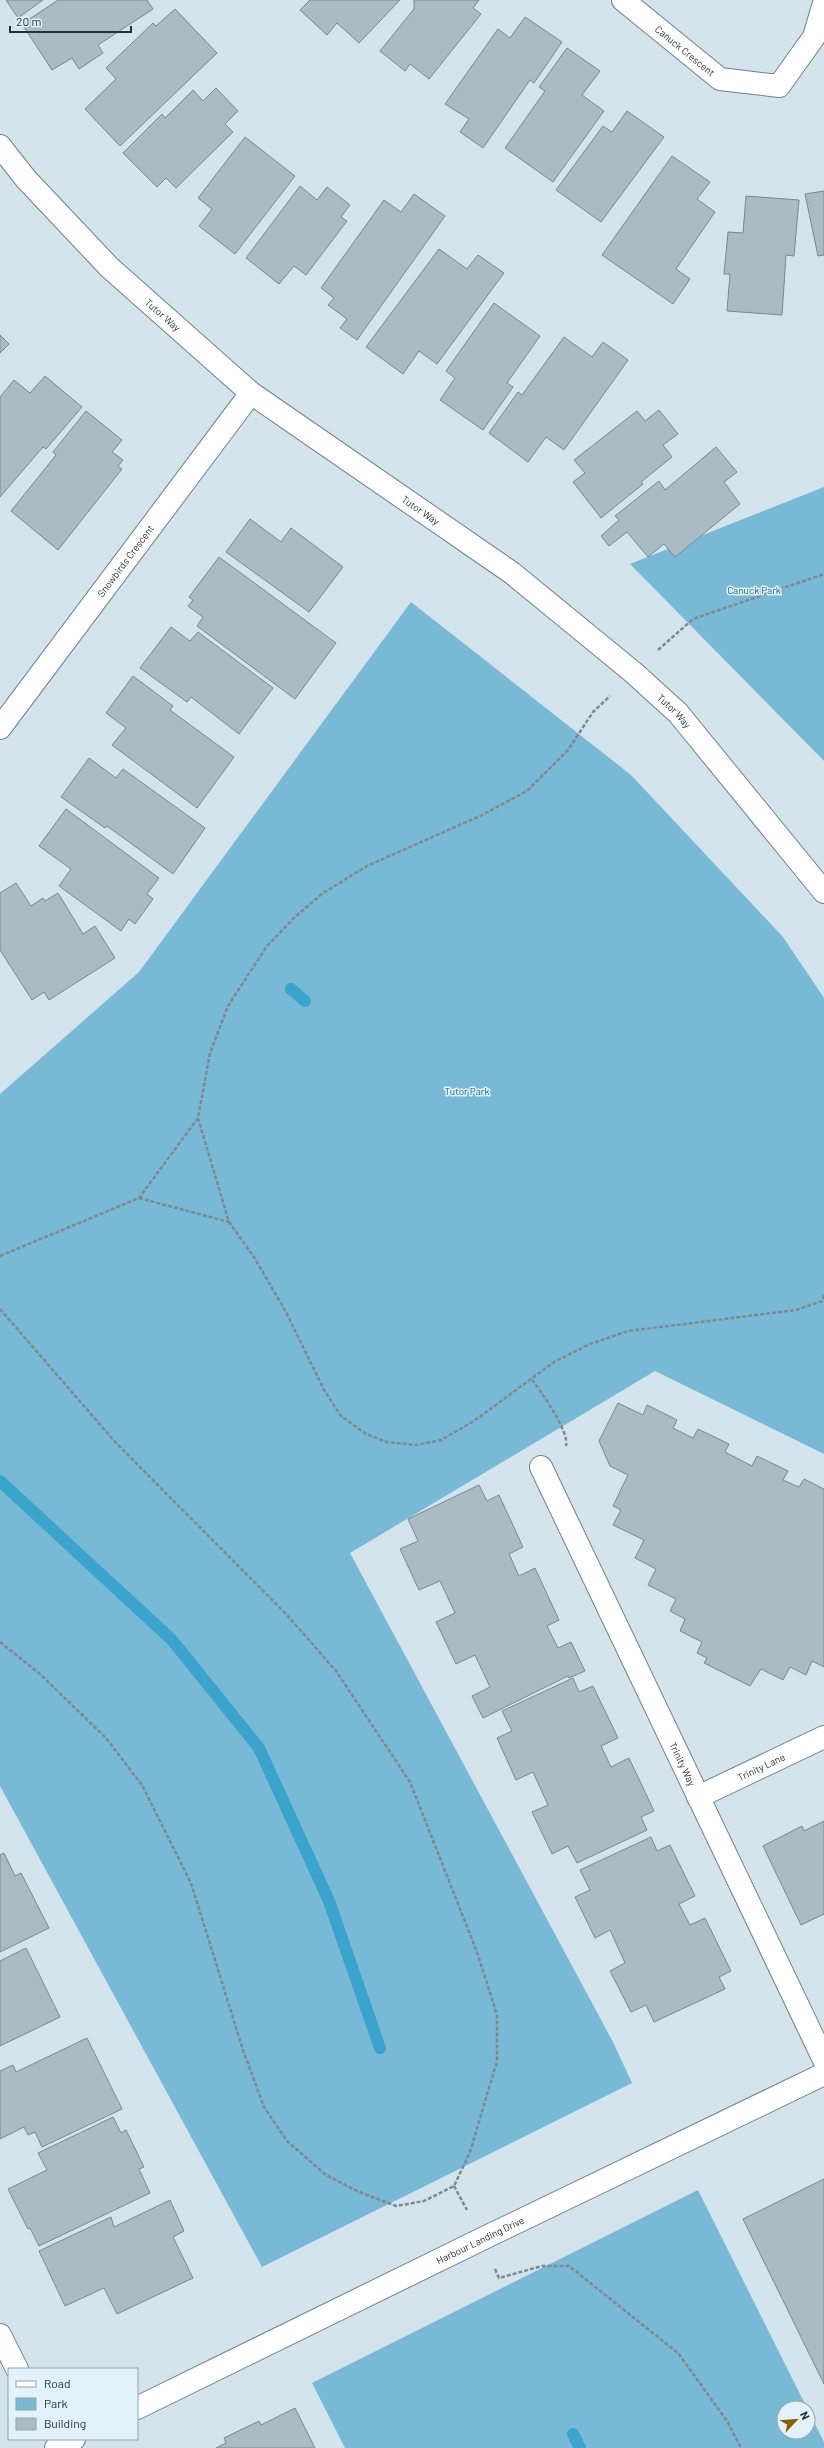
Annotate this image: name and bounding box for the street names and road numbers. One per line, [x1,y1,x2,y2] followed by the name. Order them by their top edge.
[653,23,718,79] street label: Canuck Crescent
[143,296,183,334] street label: Tutor Way
[400,493,442,527] street label: Tutor Way
[94,522,156,599] street label: Snowbirds Crescent
[655,691,694,731] street label: Tutor Way
[667,1740,699,1788] street label: Trinity Way
[736,1751,787,1783] street label: Trinity Lane
[434,2214,526,2267] street label: Harbour Landing Drive

